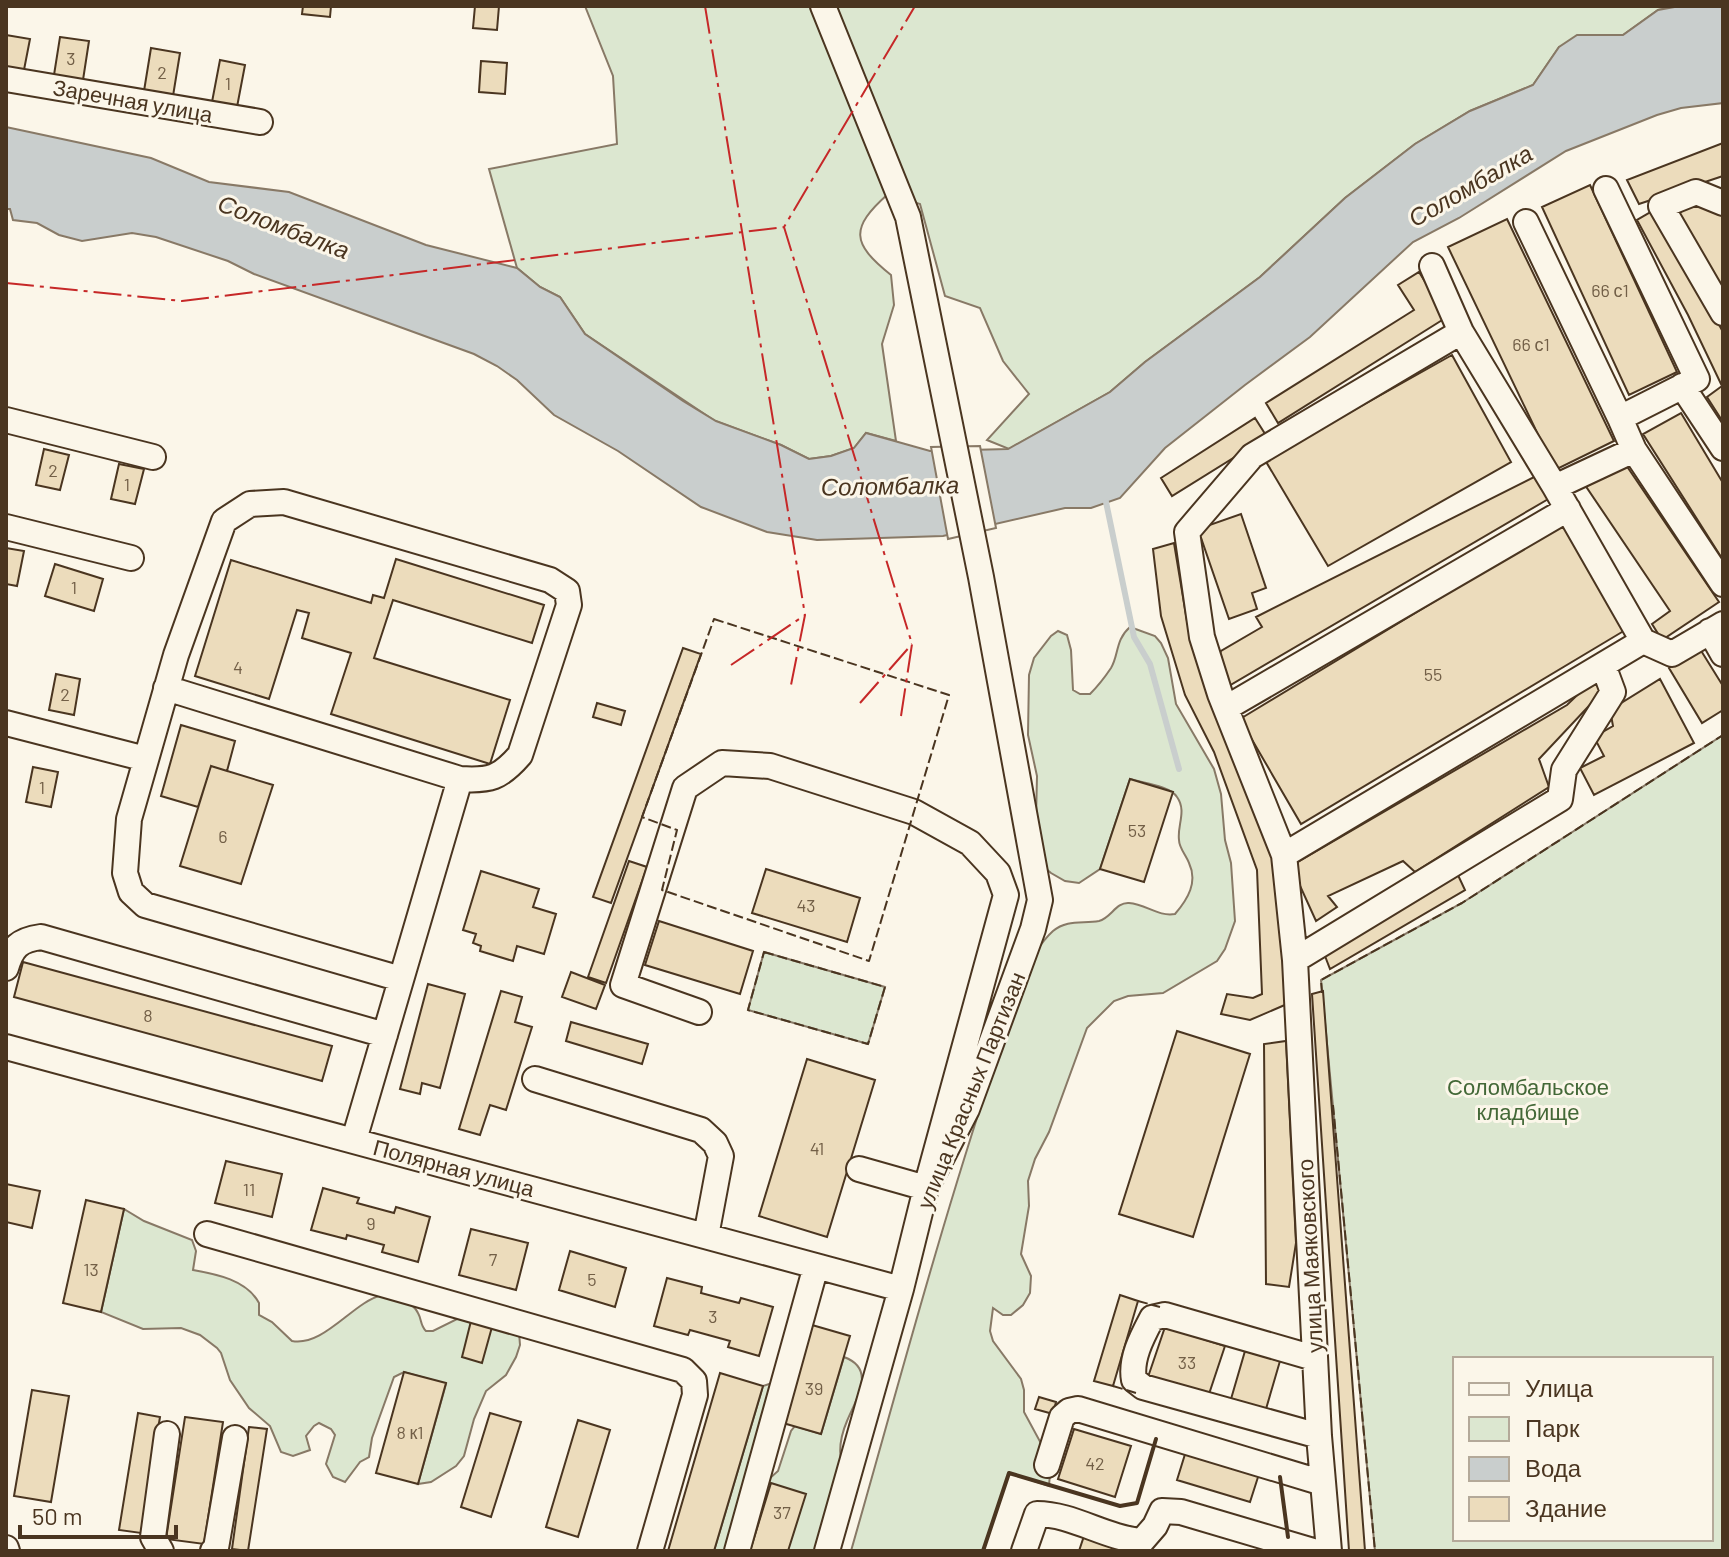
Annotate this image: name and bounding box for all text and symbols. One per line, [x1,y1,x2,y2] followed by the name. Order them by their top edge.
[66,47,76,69] house number: 3
[157,61,167,83] house number: 2
[225,72,231,94] house number: 1
[51,73,216,128] street label: Заречная улица
[1403,138,1537,232] water label: Соломбалка
[214,188,354,264] water label: Соломбалка
[1591,279,1629,301] house number: 66 с1
[1512,333,1550,355] house number: 66 с1
[48,459,58,481] house number: 2
[821,469,959,501] water label: Соломбалка
[124,473,130,495] house number: 1
[71,576,77,598] house number: 1
[233,656,243,678] house number: 4
[1424,663,1442,685] house number: 55
[60,683,70,705] house number: 2
[39,776,45,798] house number: 1
[1128,819,1146,841] house number: 53
[218,825,228,847] house number: 6
[796,894,816,916] house number: 43
[911,968,1030,1213] street label: улица Красных Партизан
[143,1004,153,1026] house number: 8
[1447,1073,1609,1125] park label: Соломбальское кладбище
[370,1133,538,1202] street label: Полярная улица
[810,1137,824,1159] house number: 41
[1291,1158,1328,1354] street label: улица Маяковского
[243,1178,255,1200] house number: 11
[366,1212,376,1234] house number: 9
[489,1248,498,1270] house number: 7
[83,1258,99,1280] house number: 13
[587,1268,597,1290] house number: 5
[708,1305,718,1327] house number: 3
[1178,1351,1196,1373] house number: 33
[1453,1357,1713,1541] legend
[1525,1373,1594,1402] text: Улица
[805,1377,823,1399] house number: 39
[1525,1413,1580,1442] text: Парк
[396,1421,424,1443] house number: 8 к1
[1085,1452,1105,1474] house number: 42
[1525,1453,1582,1482] text: Вода
[20,1489,176,1539] scale bar
[1525,1493,1607,1522] text: Здание
[32,1501,83,1530] text: 50 m
[773,1501,791,1523] house number: 37

